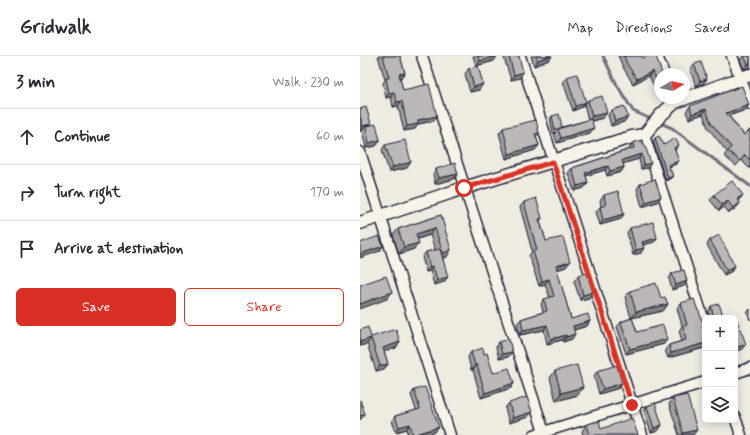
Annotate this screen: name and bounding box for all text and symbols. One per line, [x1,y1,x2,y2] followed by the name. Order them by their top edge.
[20,15,91,40] text: Gridwalk
[567,19,593,37] text: Map
[615,19,673,37] text: Directions
[695,19,730,37] text: Saved
[654,68,690,104] north arrow
[16,71,55,93] text: 3 min
[272,74,344,91] text: Walk · 230 m
[16,126,38,148] icon: ahead
[54,127,110,147] text: Continue
[316,128,344,145] text: 60 m
[455,179,473,197] route start
[16,182,38,204] icon: right
[54,183,121,203] text: Turn right
[310,184,344,201] text: 170 m
[16,238,38,260] icon: arrive
[54,239,183,259] text: Arrive at destination
[16,288,176,326] button: Save
[184,288,344,326] button: Share
[702,315,738,423] map controls
[702,315,738,351] button: +
[702,351,738,387] button: −
[702,387,738,423] button: layers
[623,396,641,414] route end

